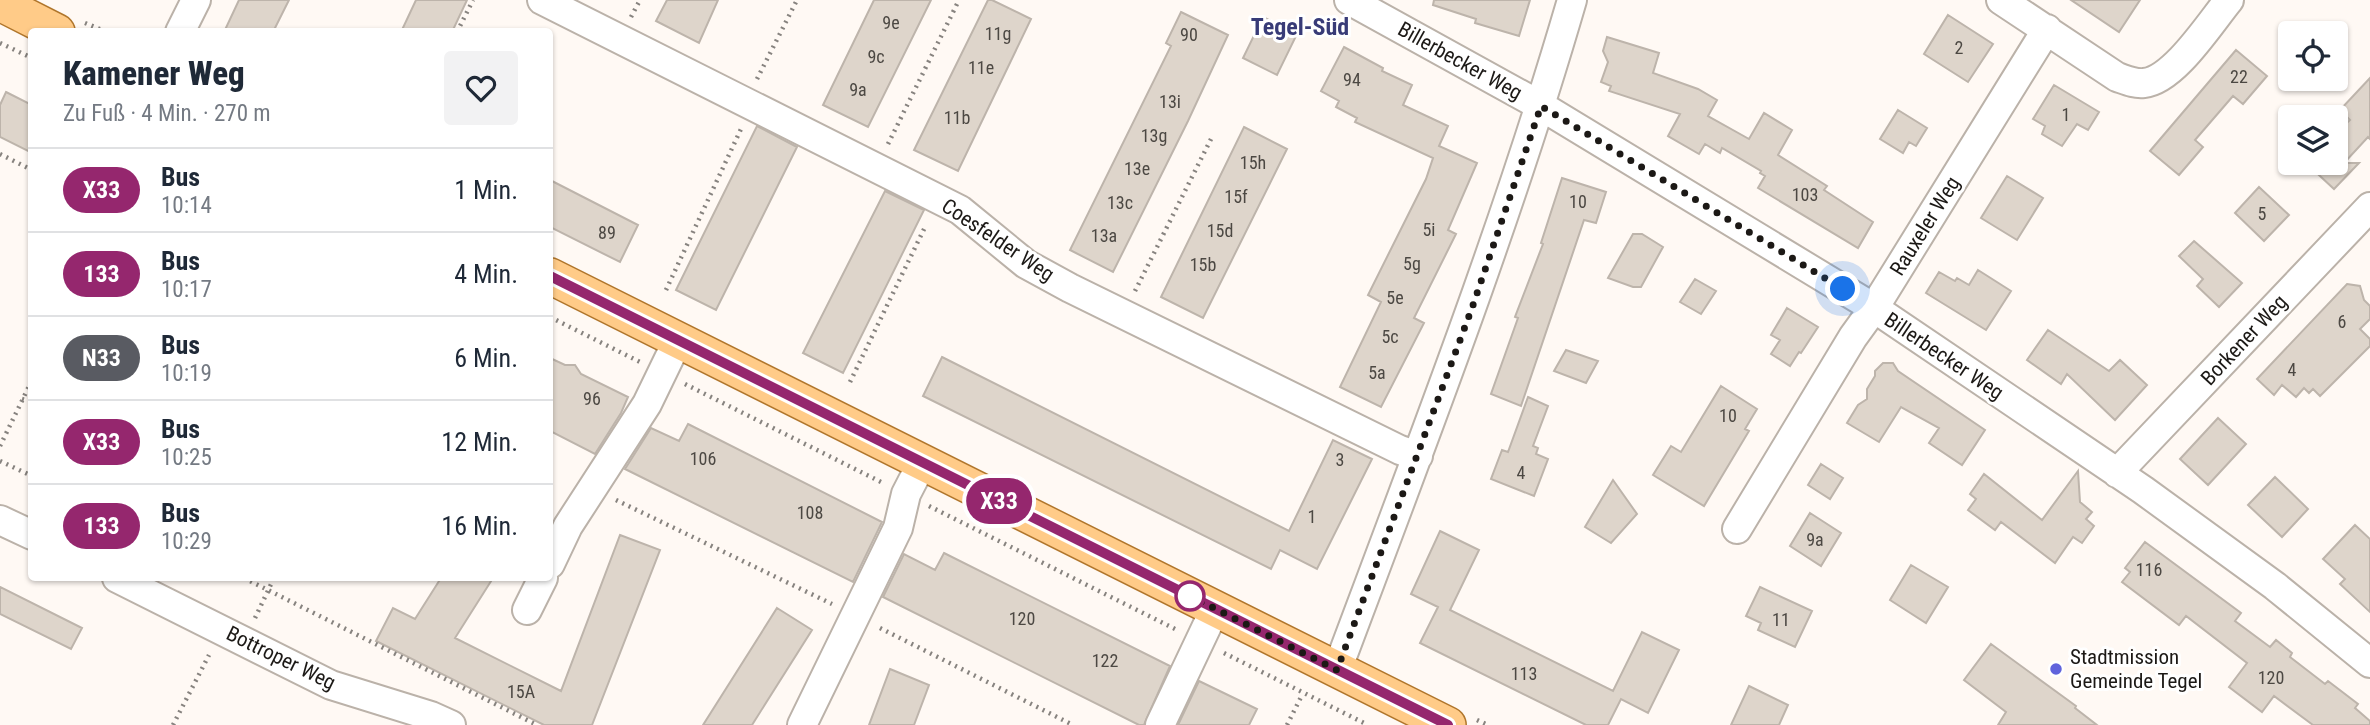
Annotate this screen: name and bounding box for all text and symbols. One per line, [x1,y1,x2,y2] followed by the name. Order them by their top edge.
[882,12,900,33] house number: 9e
[1251,13,1349,41] district label: Tegel-Süd
[1394,17,1526,105] street label: Billerbecker Weg
[2278,21,2348,175] map controls
[2278,21,2348,91] button: locate
[985,23,1011,44] house number: 11g
[1180,24,1198,45] house number: 90
[1955,37,1964,58] house number: 2
[867,46,885,67] house number: 9c
[444,51,518,125] button: heart
[63,54,245,93] text: Kamener Weg
[968,57,994,78] house number: 11e
[2230,66,2248,87] house number: 22
[1343,69,1361,90] house number: 94
[849,79,867,100] house number: 9a
[1159,91,1181,112] house number: 13i
[63,100,271,127] text: Zu Fuß · 4 Min. · 270 m
[2062,104,2070,125] house number: 1
[2278,105,2348,175] button: layers
[944,107,970,128] house number: 11b
[1141,125,1167,146] house number: 13g
[1240,152,1266,173] house number: 15h
[1124,158,1150,179] house number: 13e
[161,162,200,192] text: Bus
[1885,172,1965,280] street label: Rauxeler Weg
[454,175,518,205] text: 1 Min.
[83,176,120,204] text: X33
[1792,184,1818,205] house number: 103
[1224,186,1248,207] house number: 15f
[1569,191,1587,212] house number: 10
[161,192,212,219] text: 10:14
[1107,192,1133,213] house number: 13c
[937,194,1059,286] street label: Coesfelder Weg
[2258,203,2267,224] house number: 5
[1422,219,1436,240] house number: 5i
[1207,220,1233,241] house number: 15d
[598,222,616,243] house number: 89
[1091,225,1117,246] house number: 13a
[161,246,200,276] text: Bus
[1403,253,1421,274] house number: 5g
[1190,254,1216,275] house number: 15b
[454,259,518,289] text: 4 Min.
[83,260,120,288] text: 133
[1825,271,1860,306] your location
[161,276,212,303] text: 10:17
[1386,287,1404,308] house number: 5e
[2196,290,2292,390] street label: Borkener Weg
[1880,307,2008,405] street label: Billerbecker Weg
[2338,311,2346,332] house number: 6
[1381,326,1399,347] house number: 5c
[161,330,200,360] text: Bus
[454,343,518,373] text: 6 Min.
[82,344,121,372] text: N33
[2288,359,2297,380] house number: 4
[161,360,212,387] text: 10:19
[1368,362,1386,383] house number: 5a
[583,388,601,409] house number: 96
[1719,405,1737,426] house number: 10
[161,414,200,444] text: Bus
[441,427,518,457] text: 12 Min.
[83,428,120,456] text: X33
[161,444,212,471] text: 10:25
[690,448,716,469] house number: 106
[1336,449,1344,470] house number: 3
[1517,462,1526,483] house number: 4
[959,478,1039,524] line badge: X33
[980,487,1018,515] text: X33
[161,498,200,528] text: Bus
[797,502,823,523] house number: 108
[1308,506,1316,527] house number: 1
[441,511,518,541] text: 16 Min.
[83,512,120,540] text: 133
[161,528,212,555] text: 10:29
[1806,529,1824,550] house number: 9a
[2136,559,2162,580] house number: 116
[1175,581,1205,611] unlabelled marker
[1009,608,1035,629] house number: 120
[1772,609,1790,630] house number: 11
[223,621,339,695] street label: Bottroper Weg
[2070,645,2202,693] place label: Stadtmission Gemeinde Tegel
[1092,650,1118,671] house number: 122
[2048,661,2064,677] marker: Stadtmission Gemeinde Tegel
[1511,663,1537,684] house number: 113
[2258,667,2284,688] house number: 120
[507,681,536,702] house number: 15A

